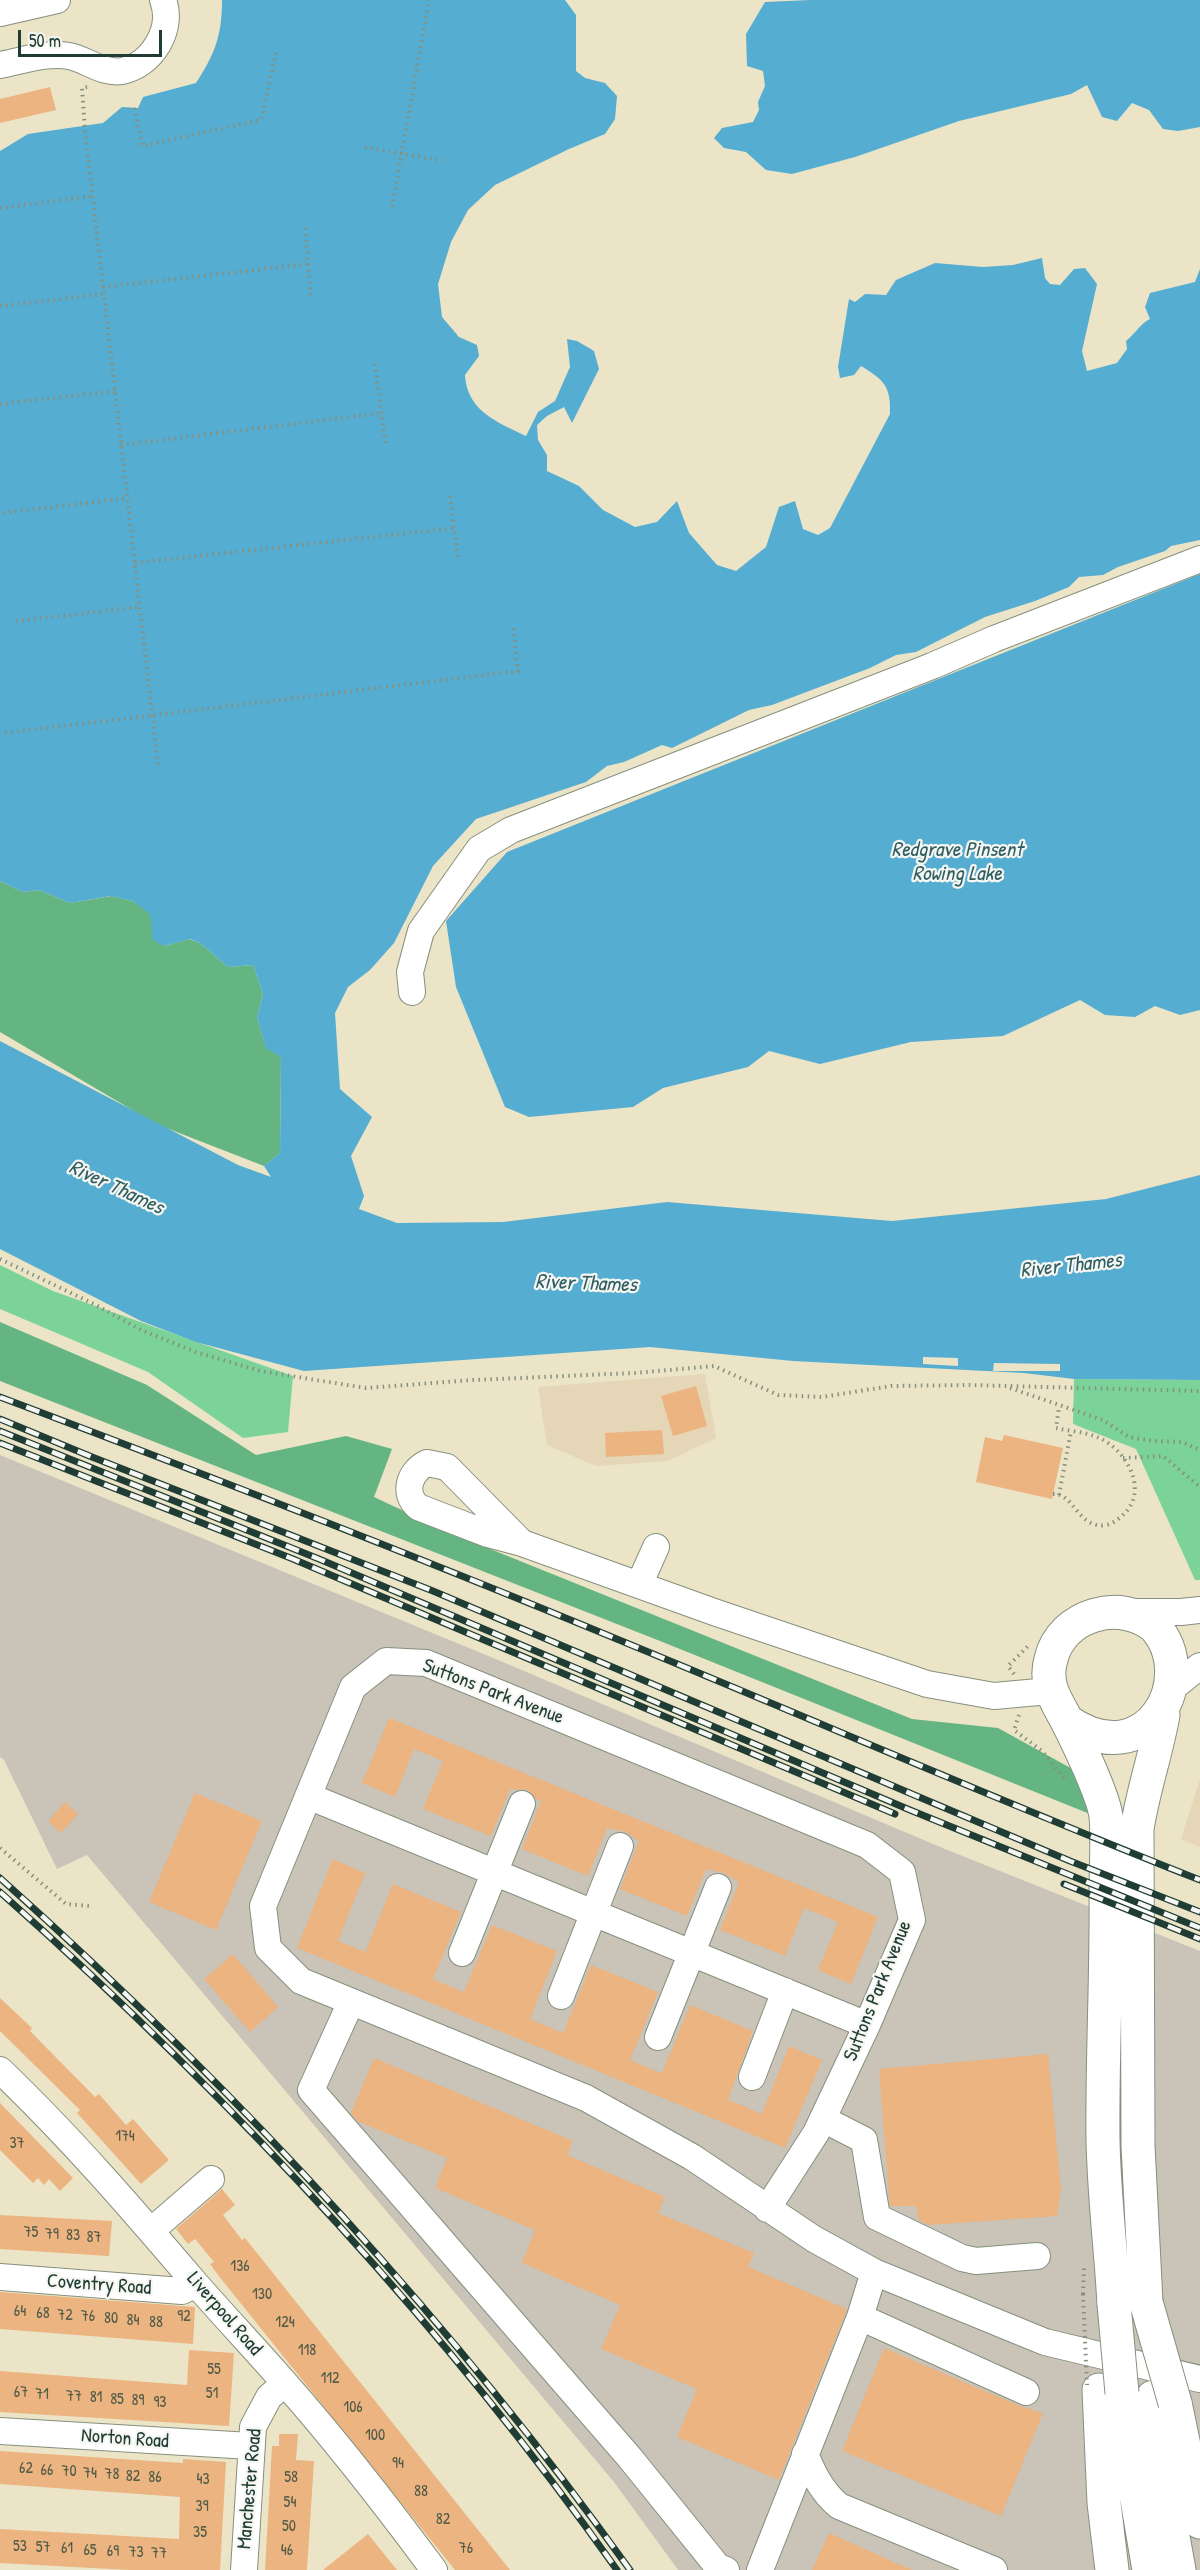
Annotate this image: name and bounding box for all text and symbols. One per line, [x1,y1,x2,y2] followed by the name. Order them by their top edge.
[21,18,165,56] scale bar
[29,28,61,53] text: 50 m
[892,837,1022,887] water label: Redgrave Pinsent Rowing Lake
[65,1155,167,1221] water label: River Thames
[1019,1248,1123,1284] water label: River Thames
[535,1270,637,1298] water label: River Thames
[419,1654,567,1730] street label: Suttons Park Avenue
[839,1917,917,2065] street label: Suttons Park Avenue
[115,2127,135,2147] house number: 174
[9,2134,25,2154] house number: 37
[24,2223,38,2243] house number: 75
[45,2225,59,2245] house number: 79
[66,2226,80,2246] house number: 83
[87,2228,101,2248] house number: 87
[230,2257,250,2277] house number: 136
[181,2267,267,2361] street label: Liverpool Road
[46,2269,152,2301] street label: Coventry Road
[252,2285,272,2305] house number: 130
[14,2302,26,2322] house number: 64
[36,2304,50,2324] house number: 68
[57,2306,73,2326] house number: 72
[81,2307,95,2327] house number: 76
[177,2307,191,2327] house number: 92
[104,2309,118,2329] house number: 80
[127,2311,139,2331] house number: 84
[149,2313,163,2333] house number: 88
[275,2313,295,2333] house number: 124
[298,2341,316,2361] house number: 118
[207,2360,221,2380] house number: 55
[320,2369,340,2389] house number: 112
[14,2383,28,2403] house number: 67
[206,2384,218,2404] house number: 51
[35,2385,49,2405] house number: 71
[66,2387,82,2407] house number: 77
[90,2388,102,2408] house number: 81
[110,2390,124,2410] house number: 85
[132,2391,144,2411] house number: 89
[153,2393,167,2413] house number: 93
[343,2398,363,2418] house number: 106
[80,2424,170,2454] street label: Norton Road
[365,2426,385,2446] house number: 100
[233,2428,267,2550] street label: Manchester Road
[392,2454,404,2474] house number: 94
[19,2459,33,2479] house number: 62
[41,2461,53,2481] house number: 66
[61,2462,77,2482] house number: 70
[83,2464,97,2484] house number: 74
[105,2465,119,2485] house number: 78
[126,2467,140,2487] house number: 82
[148,2468,162,2488] house number: 86
[284,2468,298,2488] house number: 58
[196,2470,210,2490] house number: 43
[414,2482,428,2502] house number: 88
[284,2493,296,2513] house number: 54
[195,2497,209,2517] house number: 39
[436,2510,450,2530] house number: 82
[282,2517,296,2537] house number: 50
[193,2523,207,2543] house number: 35
[13,2537,27,2557] house number: 53
[36,2538,50,2558] house number: 57
[61,2539,73,2559] house number: 61
[459,2539,473,2559] house number: 76
[83,2541,97,2561] house number: 65
[281,2541,293,2561] house number: 46
[107,2542,119,2562] house number: 69
[128,2543,144,2563] house number: 73
[151,2544,167,2564] house number: 77

